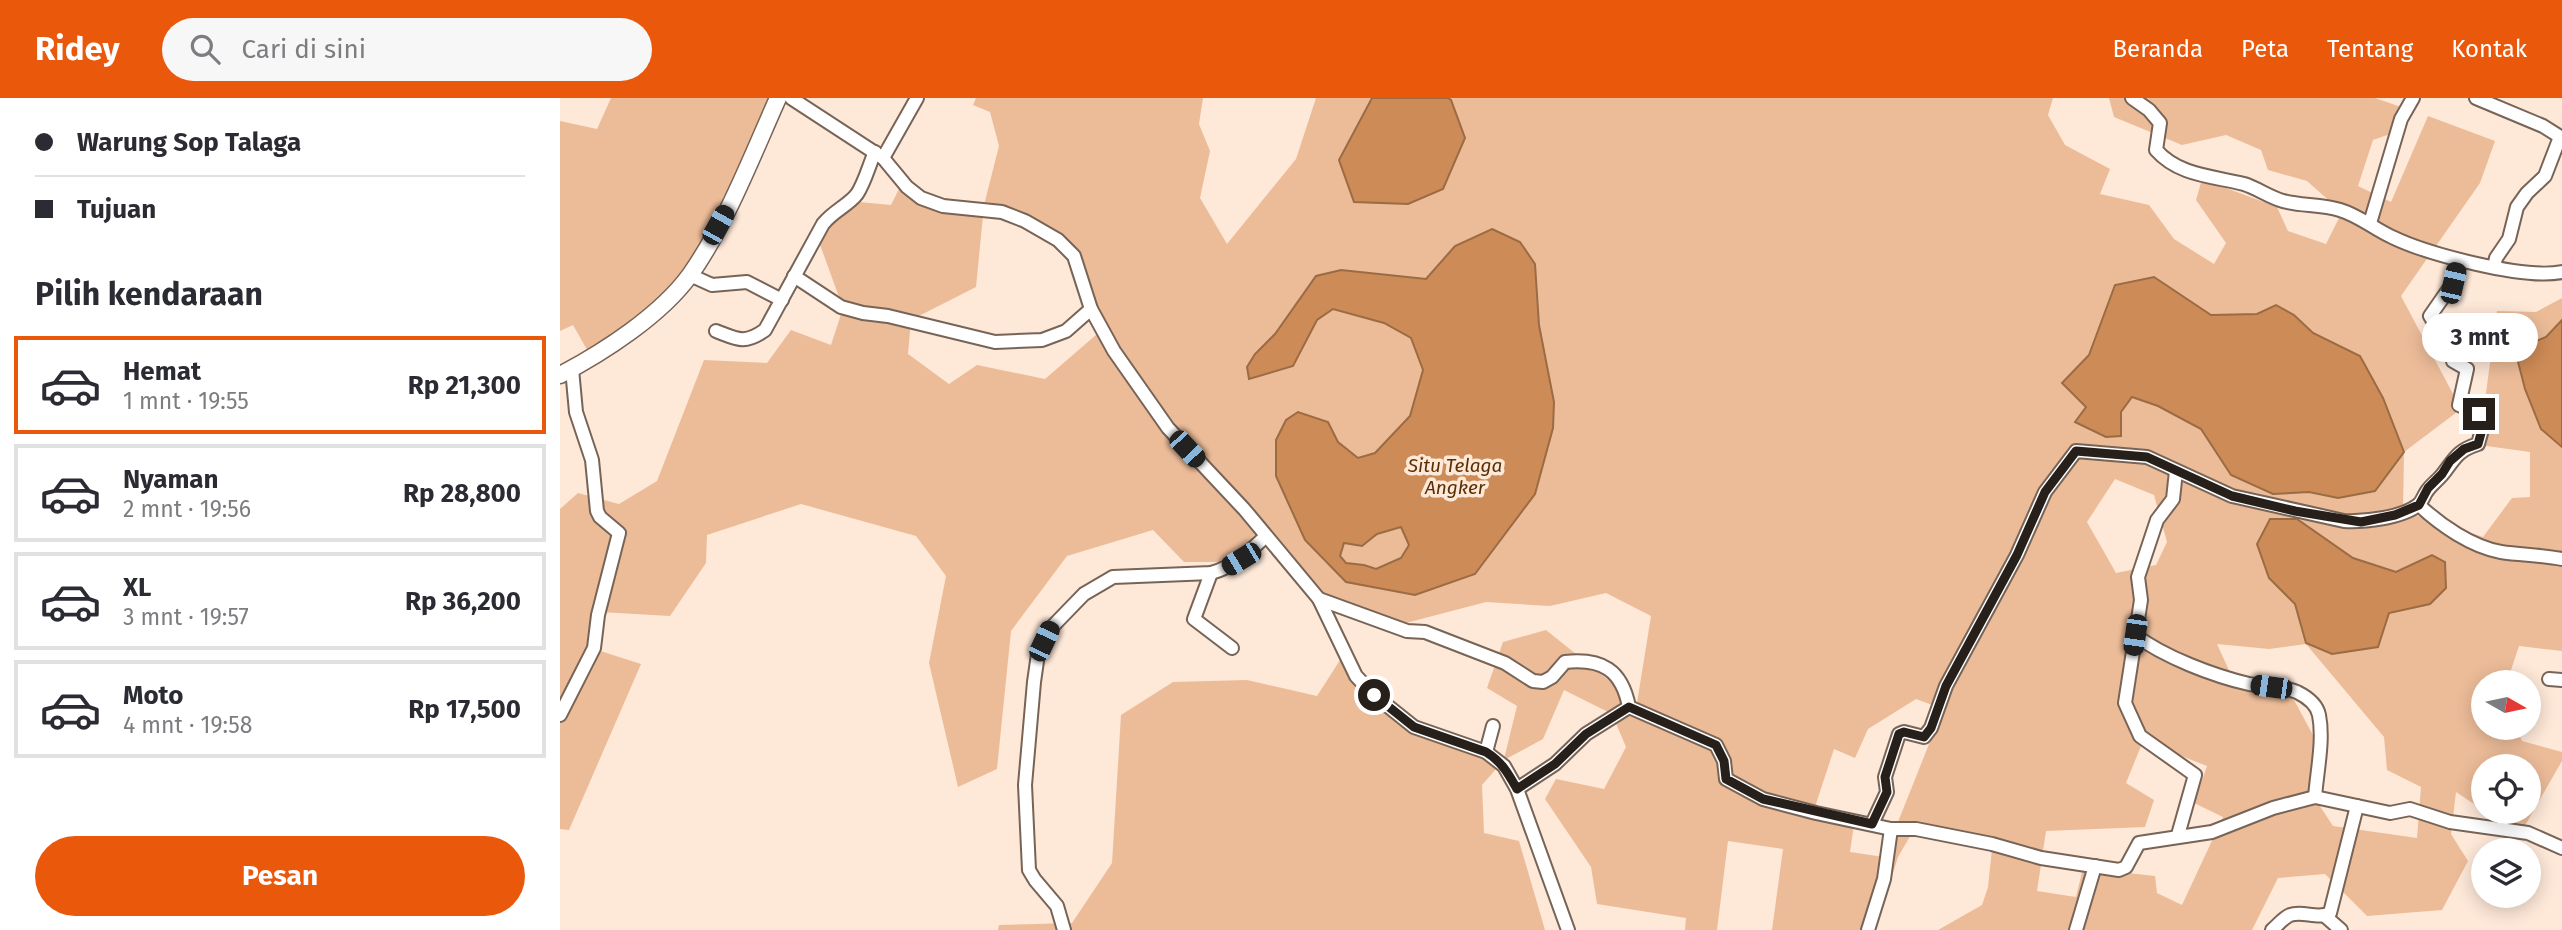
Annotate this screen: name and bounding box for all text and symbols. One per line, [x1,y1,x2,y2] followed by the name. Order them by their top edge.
[162,18,652,81] search box
[35,29,120,69] text: Ridey
[186,30,224,68] icon: search
[242,34,366,65] text: Cari di sini
[2112,35,2203,63] text: Beranda
[2241,35,2289,63] text: Peta
[2327,35,2413,63] text: Tentang
[2451,35,2527,63] text: Kontak
[77,127,301,158] text: Warung Sop Talaga
[77,194,156,225] text: Tujuan
[699,202,738,248] car
[2439,260,2468,306] car
[35,275,263,313] text: Pilih kendaraan
[2421,313,2537,362] callout: 3 mnt
[2451,323,2510,351] text: 3 mnt
[39,354,102,417] icon: car
[123,356,201,387] text: Hemat
[408,370,521,401] text: Rp 21,300
[123,387,249,415] text: 1 mnt · 19:55
[2463,398,2495,430] route end
[1165,426,1210,472] car
[1407,454,1502,499] water label: Situ Telaga Angker
[39,462,102,525] icon: car
[123,464,219,495] text: Nyaman
[403,478,521,509] text: Rp 28,800
[123,495,251,523] text: 2 mnt · 19:56
[1218,539,1265,579] car
[39,570,102,633] icon: car
[123,572,151,603] text: XL
[405,586,521,617] text: Rp 36,200
[123,603,249,631] text: 3 mnt · 19:57
[2122,613,2149,657] car
[1026,618,1063,664] car
[2471,670,2541,740] north arrow
[2471,670,2541,908] map controls
[2249,674,2294,700] car
[39,678,102,741] icon: car
[1358,679,1390,711] route start
[123,680,183,711] text: Moto
[408,694,521,725] text: Rp 17,500
[123,711,252,739] text: 4 mnt · 19:58
[2471,754,2541,824] button: locate
[35,836,525,916] button: Pesan
[2471,838,2541,908] button: layers

